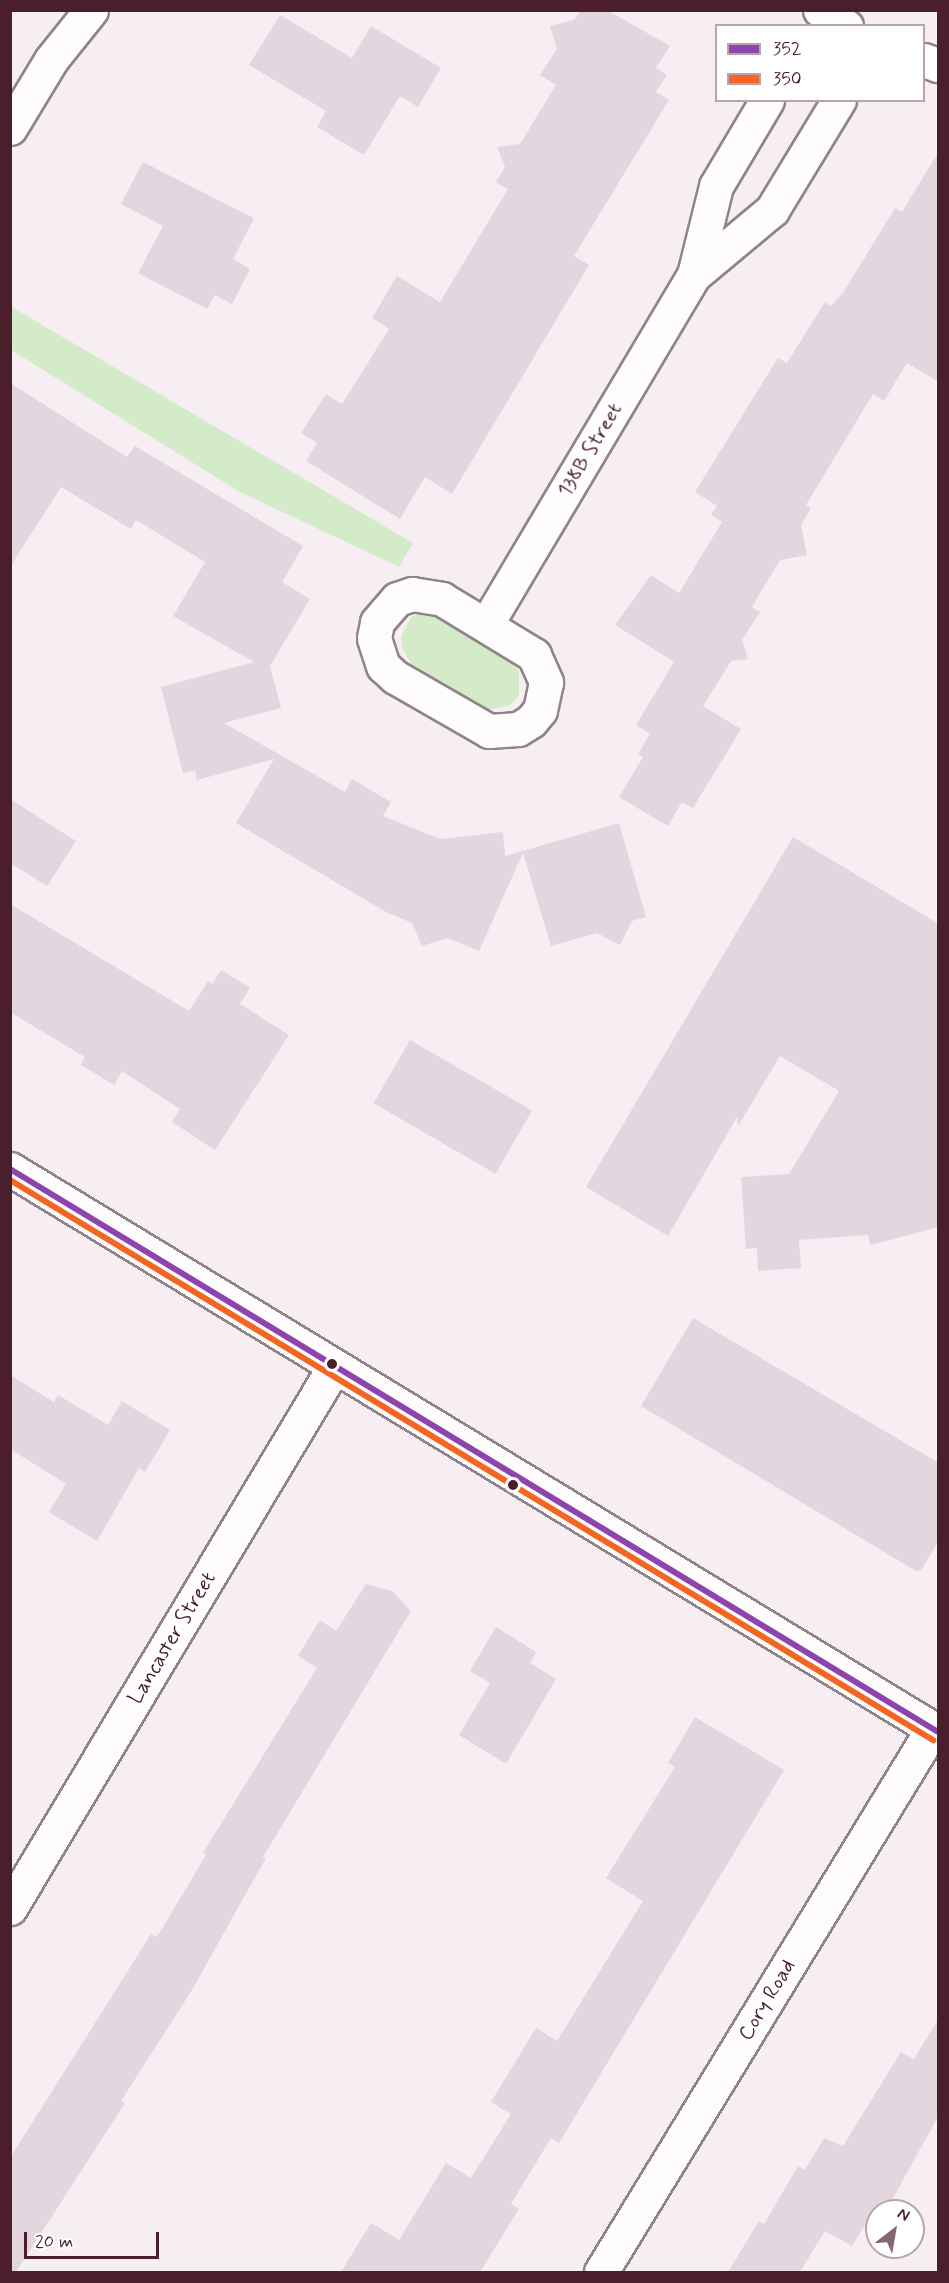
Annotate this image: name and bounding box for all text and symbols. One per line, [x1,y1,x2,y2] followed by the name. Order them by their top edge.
[715,24,925,102] legend
[773,37,801,61] text: 352
[773,67,802,91] text: 350
[551,397,629,503] street label: 138B Street
[326,1358,338,1370] unlabelled marker
[507,1479,519,1491] unlabelled marker
[122,1566,222,1710] street label: Lancaster Street
[733,1955,801,2045] street label: Cory Road
[865,2199,925,2259] north arrow
[894,2203,913,2227] text: N
[27,2220,162,2258] scale bar
[35,2230,73,2254] text: 20 m

